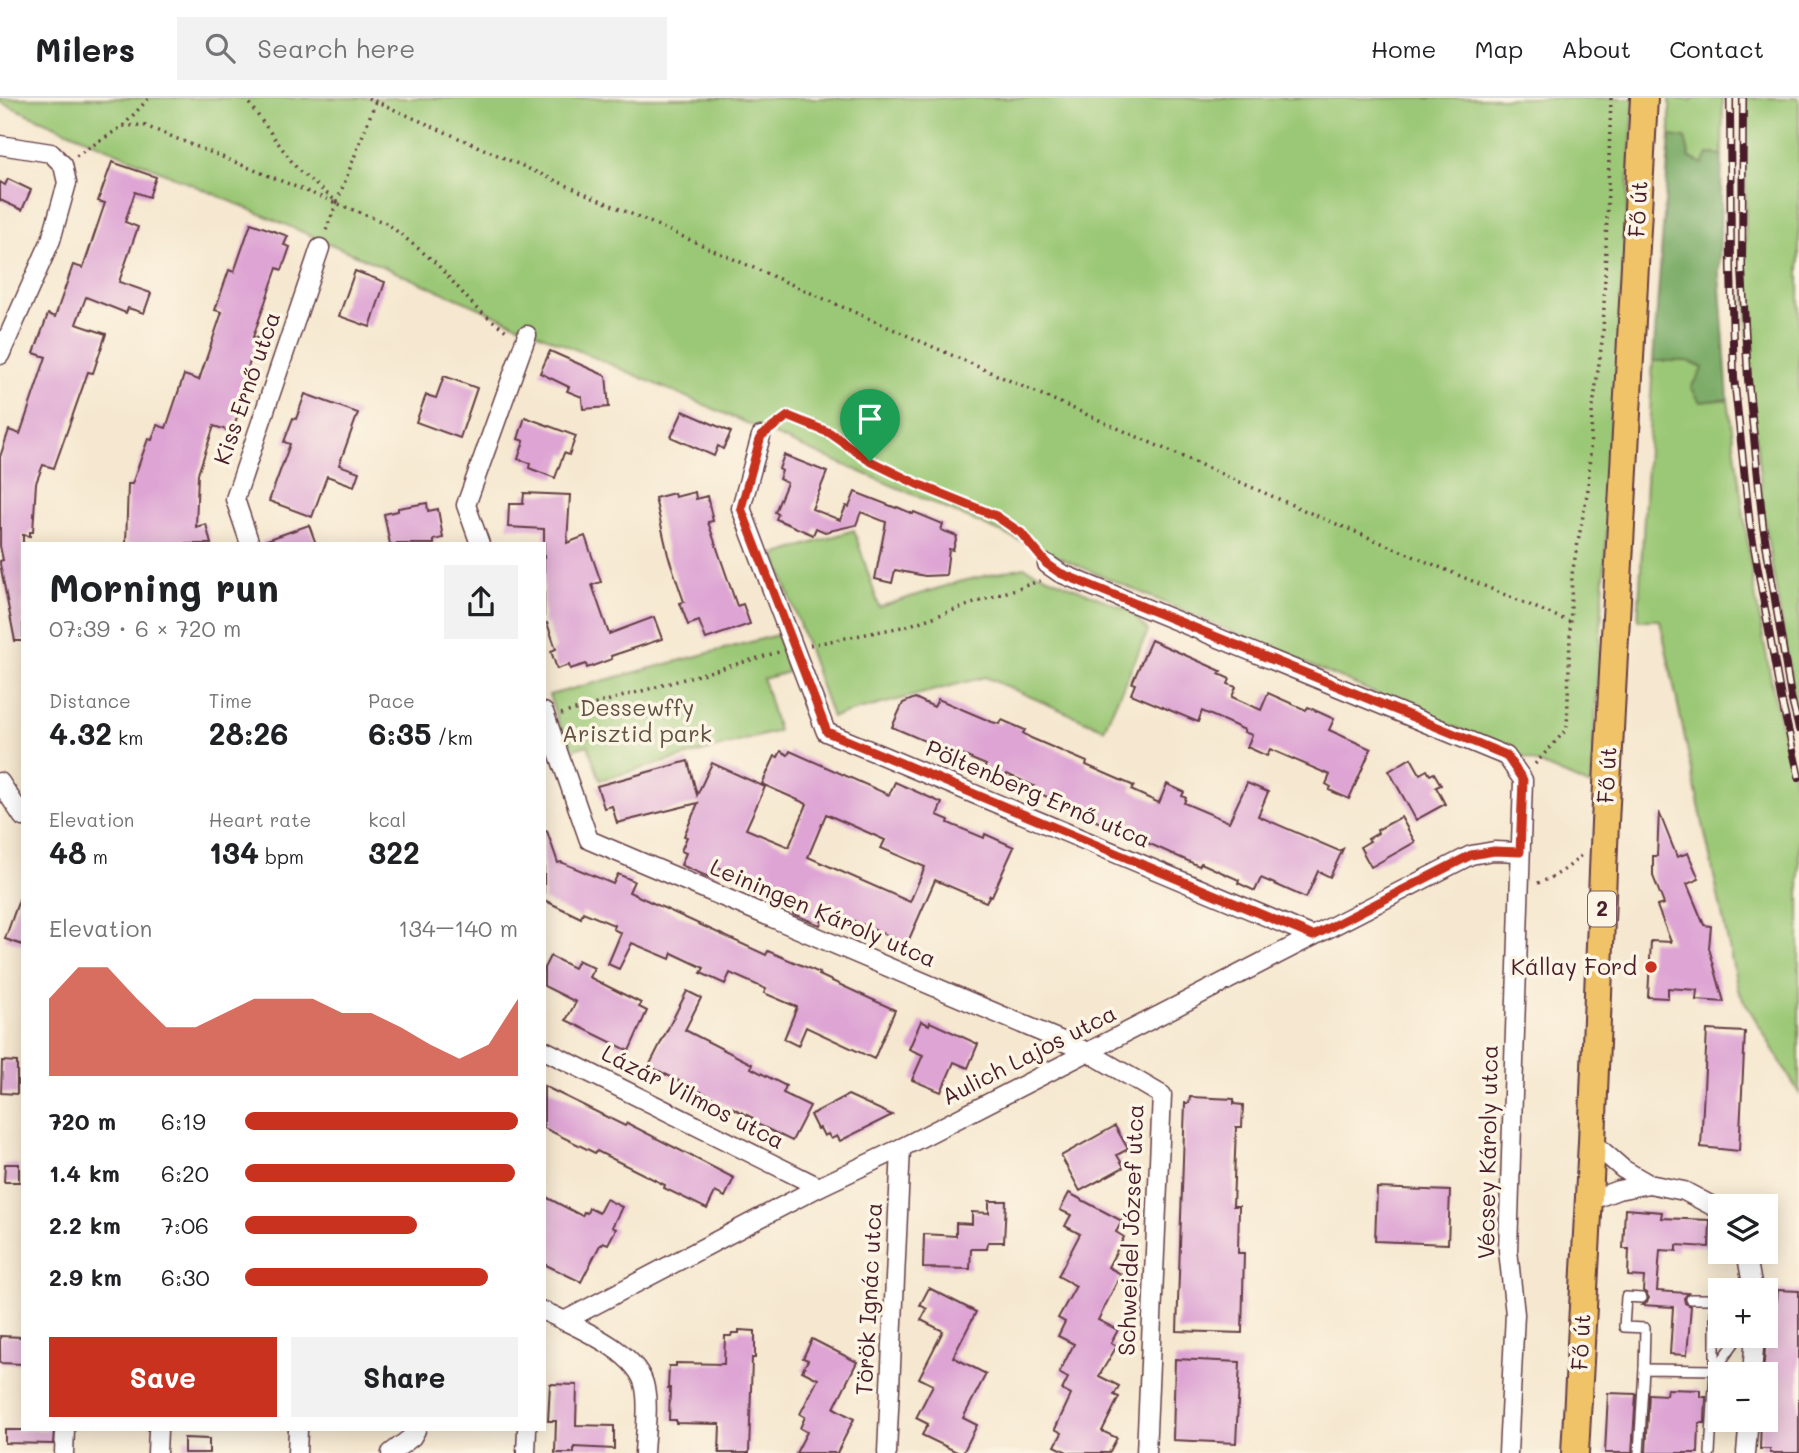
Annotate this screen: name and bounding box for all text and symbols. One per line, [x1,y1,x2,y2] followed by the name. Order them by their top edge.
[177,17,667,80] search box
[35,27,135,70] text: Milers
[201,29,239,67] icon: search
[257,31,415,65] text: Search here
[1371,33,1436,64] text: Home
[1474,33,1523,64] text: Map
[1561,33,1631,64] text: About
[1669,33,1764,64] text: Contact
[1621,180,1653,238] street label: Fő út
[206,307,286,468] street label: Kiss Ernő utca
[840,389,900,461] pin
[851,400,889,438] icon: arrive
[49,562,279,612] text: Morning run
[444,565,518,639] button: share
[49,613,241,643] text: 07:39 · 6 × 720 m
[49,688,131,713] text: Distance
[209,688,252,713] text: Time
[368,688,415,713] text: Pace
[562,692,712,748] park label: Dessewffy Arisztid park
[49,713,112,753] text: 4.32
[209,713,288,753] text: 28:26
[368,713,432,753] text: 6:35
[112,725,143,750] text: km
[432,725,473,750] text: /km
[922,732,1155,854] street label: Pöltenberg Ernő utca
[1590,746,1622,804] street label: Fő út
[49,807,134,832] text: Elevation
[209,807,311,832] text: Heart rate
[368,807,406,832] text: kcal
[49,832,87,872] text: 48
[209,832,259,872] text: 134
[368,832,420,872] text: 322
[87,844,108,869] text: m
[259,844,304,869] text: bpm
[706,851,941,973] street label: Leiningen Károly utca
[1588,892,1616,926] road number: 2
[49,913,152,943] text: Elevation
[398,913,518,943] text: 134–140 m
[1511,951,1637,981] place label: Kállay Ford
[1643,959,1659,975] marker: Kállay Ford
[936,997,1121,1111] street label: Aulich Lajos utca
[597,1037,790,1155] street label: Lázár Vilmos utca
[1470,1044,1504,1260] street label: Vécsey Károly utca
[1111,1104,1149,1356] street label: Schweidel József utca
[49,1106,116,1136] text: 720 m
[161,1106,206,1136] text: 6:19
[49,1158,120,1188] text: 1.4 km
[161,1158,209,1188] text: 6:20
[1708,1194,1778,1432] map controls
[1708,1194,1778,1264] button: layers
[848,1202,888,1396] street label: Török Ignác utca
[49,1210,121,1240] text: 2.2 km
[161,1210,209,1240] text: 7:06
[49,1262,122,1292] text: 2.9 km
[161,1262,210,1292] text: 6:30
[1708,1278,1778,1348] button: +
[1564,1313,1596,1371] street label: Fő út
[49,1337,277,1417] button: Save
[291,1337,518,1417] button: Share
[1708,1362,1778,1432] button: −

